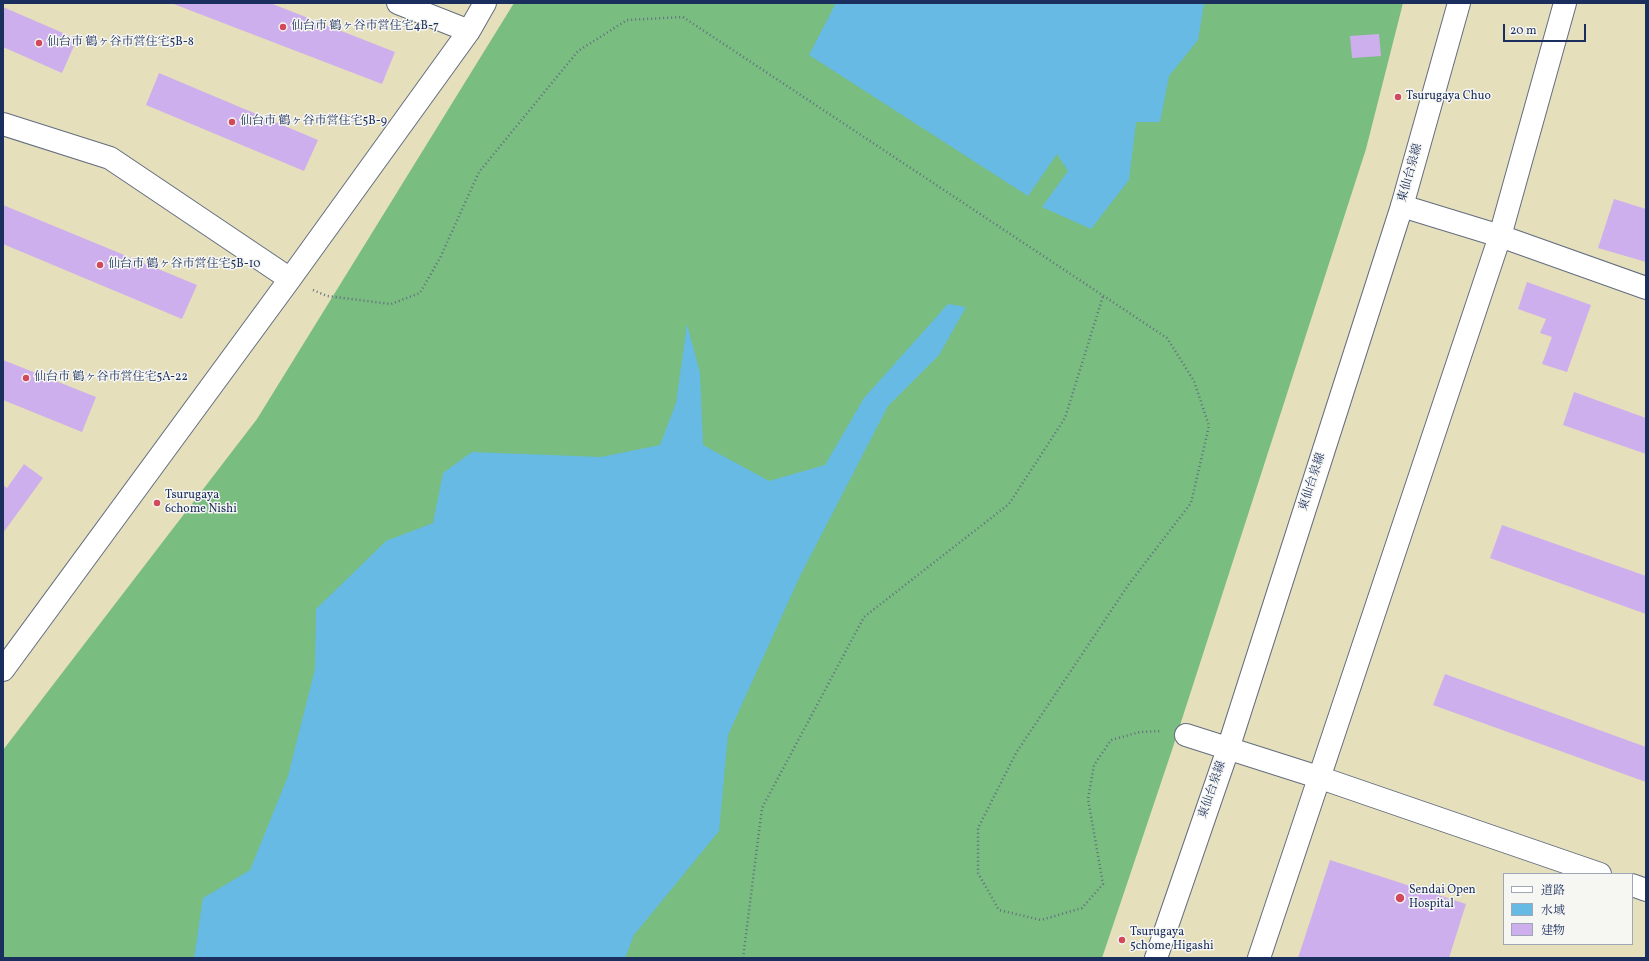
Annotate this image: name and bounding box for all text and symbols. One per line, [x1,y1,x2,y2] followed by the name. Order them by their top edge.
[1505,16,1588,42] scale bar
[291,20,439,34] place label: 仙台市 鶴ヶ谷市営住宅4B-7
[278,22,288,32] marker: 仙台市 鶴ヶ谷市営住宅4B-7
[1510,23,1537,39] text: 20 m
[47,36,194,50] place label: 仙台市 鶴ヶ谷市営住宅5B-8
[34,38,44,48] marker: 仙台市 鶴ヶ谷市営住宅5B-8
[1406,90,1491,104] place label: Tsurugaya Chuo
[1393,92,1403,102] marker: Tsurugaya Chuo
[240,115,387,129] place label: 仙台市 鶴ヶ谷市営住宅5B-9
[227,117,237,127] marker: 仙台市 鶴ヶ谷市営住宅5B-9
[1396,142,1426,204] street label: 東仙台泉線
[108,258,261,272] place label: 仙台市 鶴ヶ谷市営住宅5B-10
[95,260,105,270] marker: 仙台市 鶴ヶ谷市営住宅5B-10
[34,371,188,385] place label: 仙台市 鶴ヶ谷市営住宅5A-22
[21,373,31,383] marker: 仙台市 鶴ヶ谷市営住宅5A-22
[1297,451,1329,513] street label: 東仙台泉線
[165,489,237,517] place label: Tsurugaya 6chome Nishi
[152,498,162,508] marker: Tsurugaya 6chome Nishi
[1196,759,1230,821] street label: 東仙台泉線
[1503,873,1633,945] legend
[1541,883,1565,899] text: 道路
[1409,884,1476,912] place label: Sendai Open Hospital
[1394,892,1406,904] marker: Sendai Open Hospital
[1541,903,1565,919] text: 水域
[1541,923,1565,939] text: 建物
[1130,926,1214,954] place label: Tsurugaya 5chome Higashi
[1117,935,1127,945] marker: Tsurugaya 5chome Higashi

